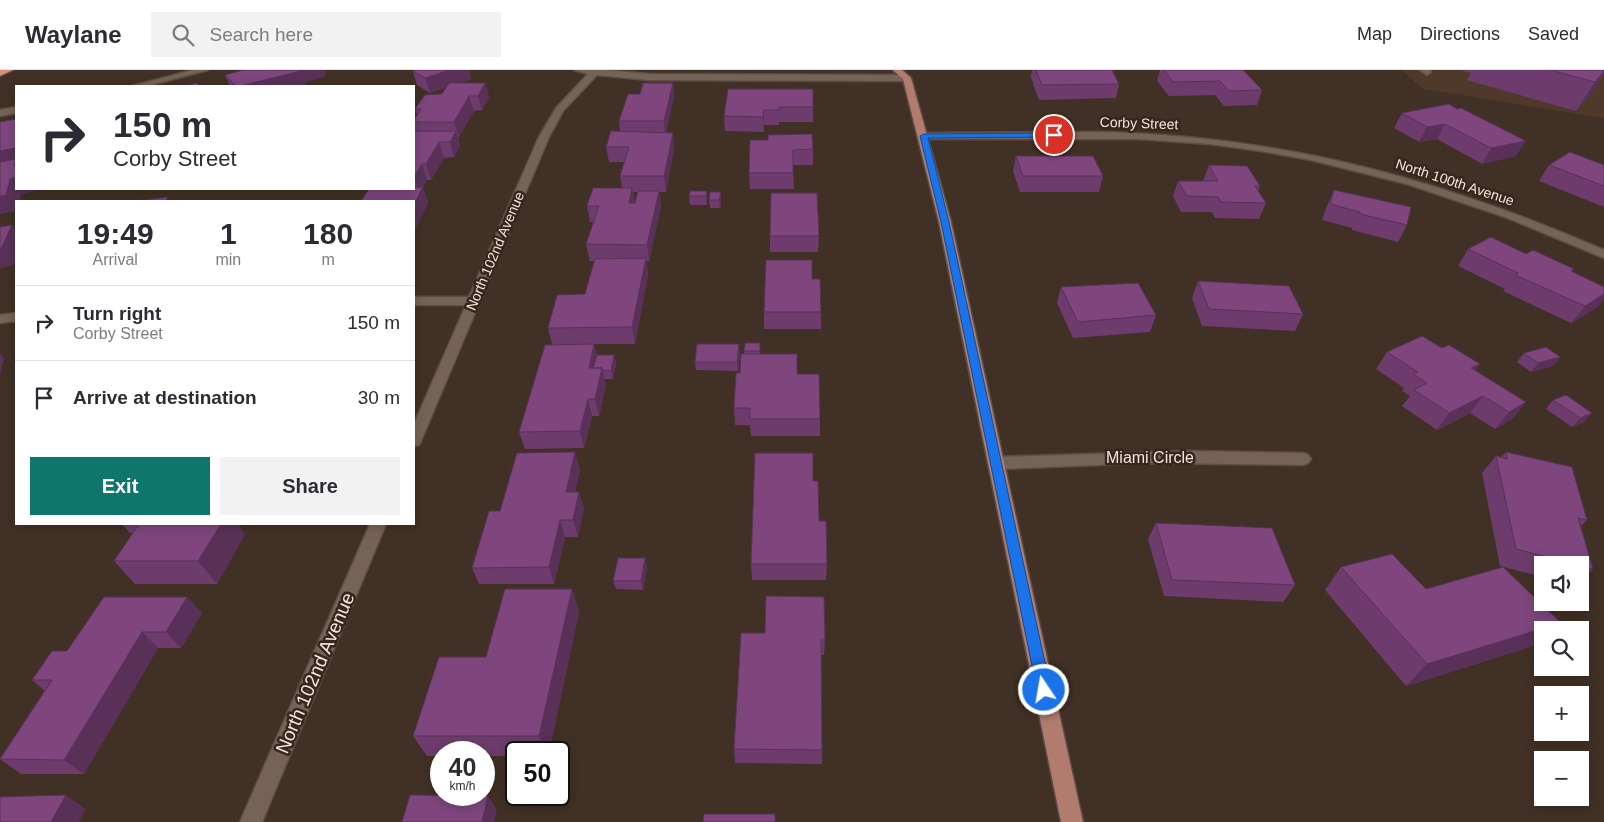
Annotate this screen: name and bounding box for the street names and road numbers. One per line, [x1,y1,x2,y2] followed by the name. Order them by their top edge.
[1099,114,1179,132] street label: Corby Street
[1394,155,1516,209] street label: North 100th Avenue
[463,189,527,313] street label: North 102nd Avenue
[1106,449,1194,466] street label: Miami Circle
[272,589,358,757] street label: North 102nd Avenue

